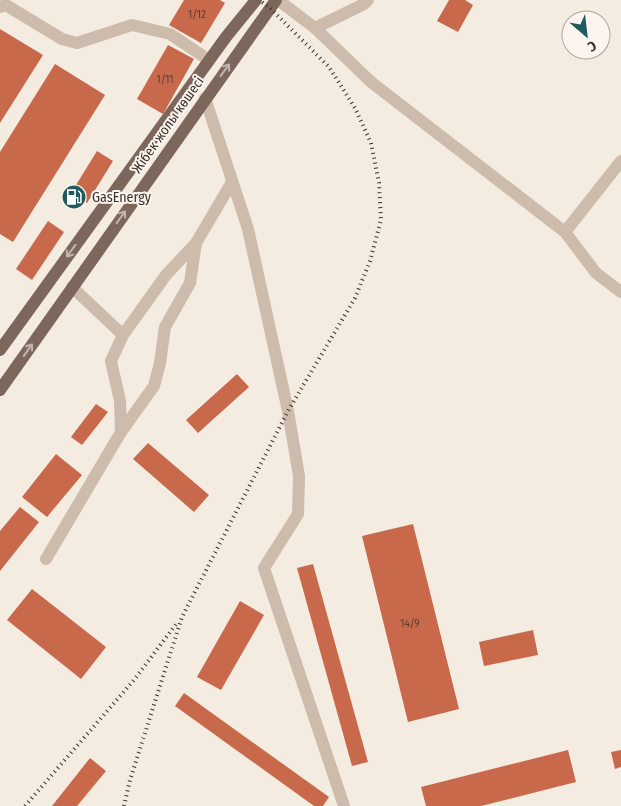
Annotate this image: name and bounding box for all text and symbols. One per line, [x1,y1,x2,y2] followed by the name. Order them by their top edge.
[188,8,206,21] house number: 1/12
[561,10,611,60] north arrow
[584,37,599,56] text: С
[220,63,230,77] one-way arrow
[128,73,208,177] street label: Жібек жолы көшесі
[156,73,174,86] house number: 1/11
[61,184,87,210] fuel station icon: GasEnergy
[92,189,152,206] place label: GasEnergy
[116,210,126,224] one-way arrow
[66,244,77,257] one-way arrow
[23,344,33,358] one-way arrow
[400,617,420,630] house number: 14/9

